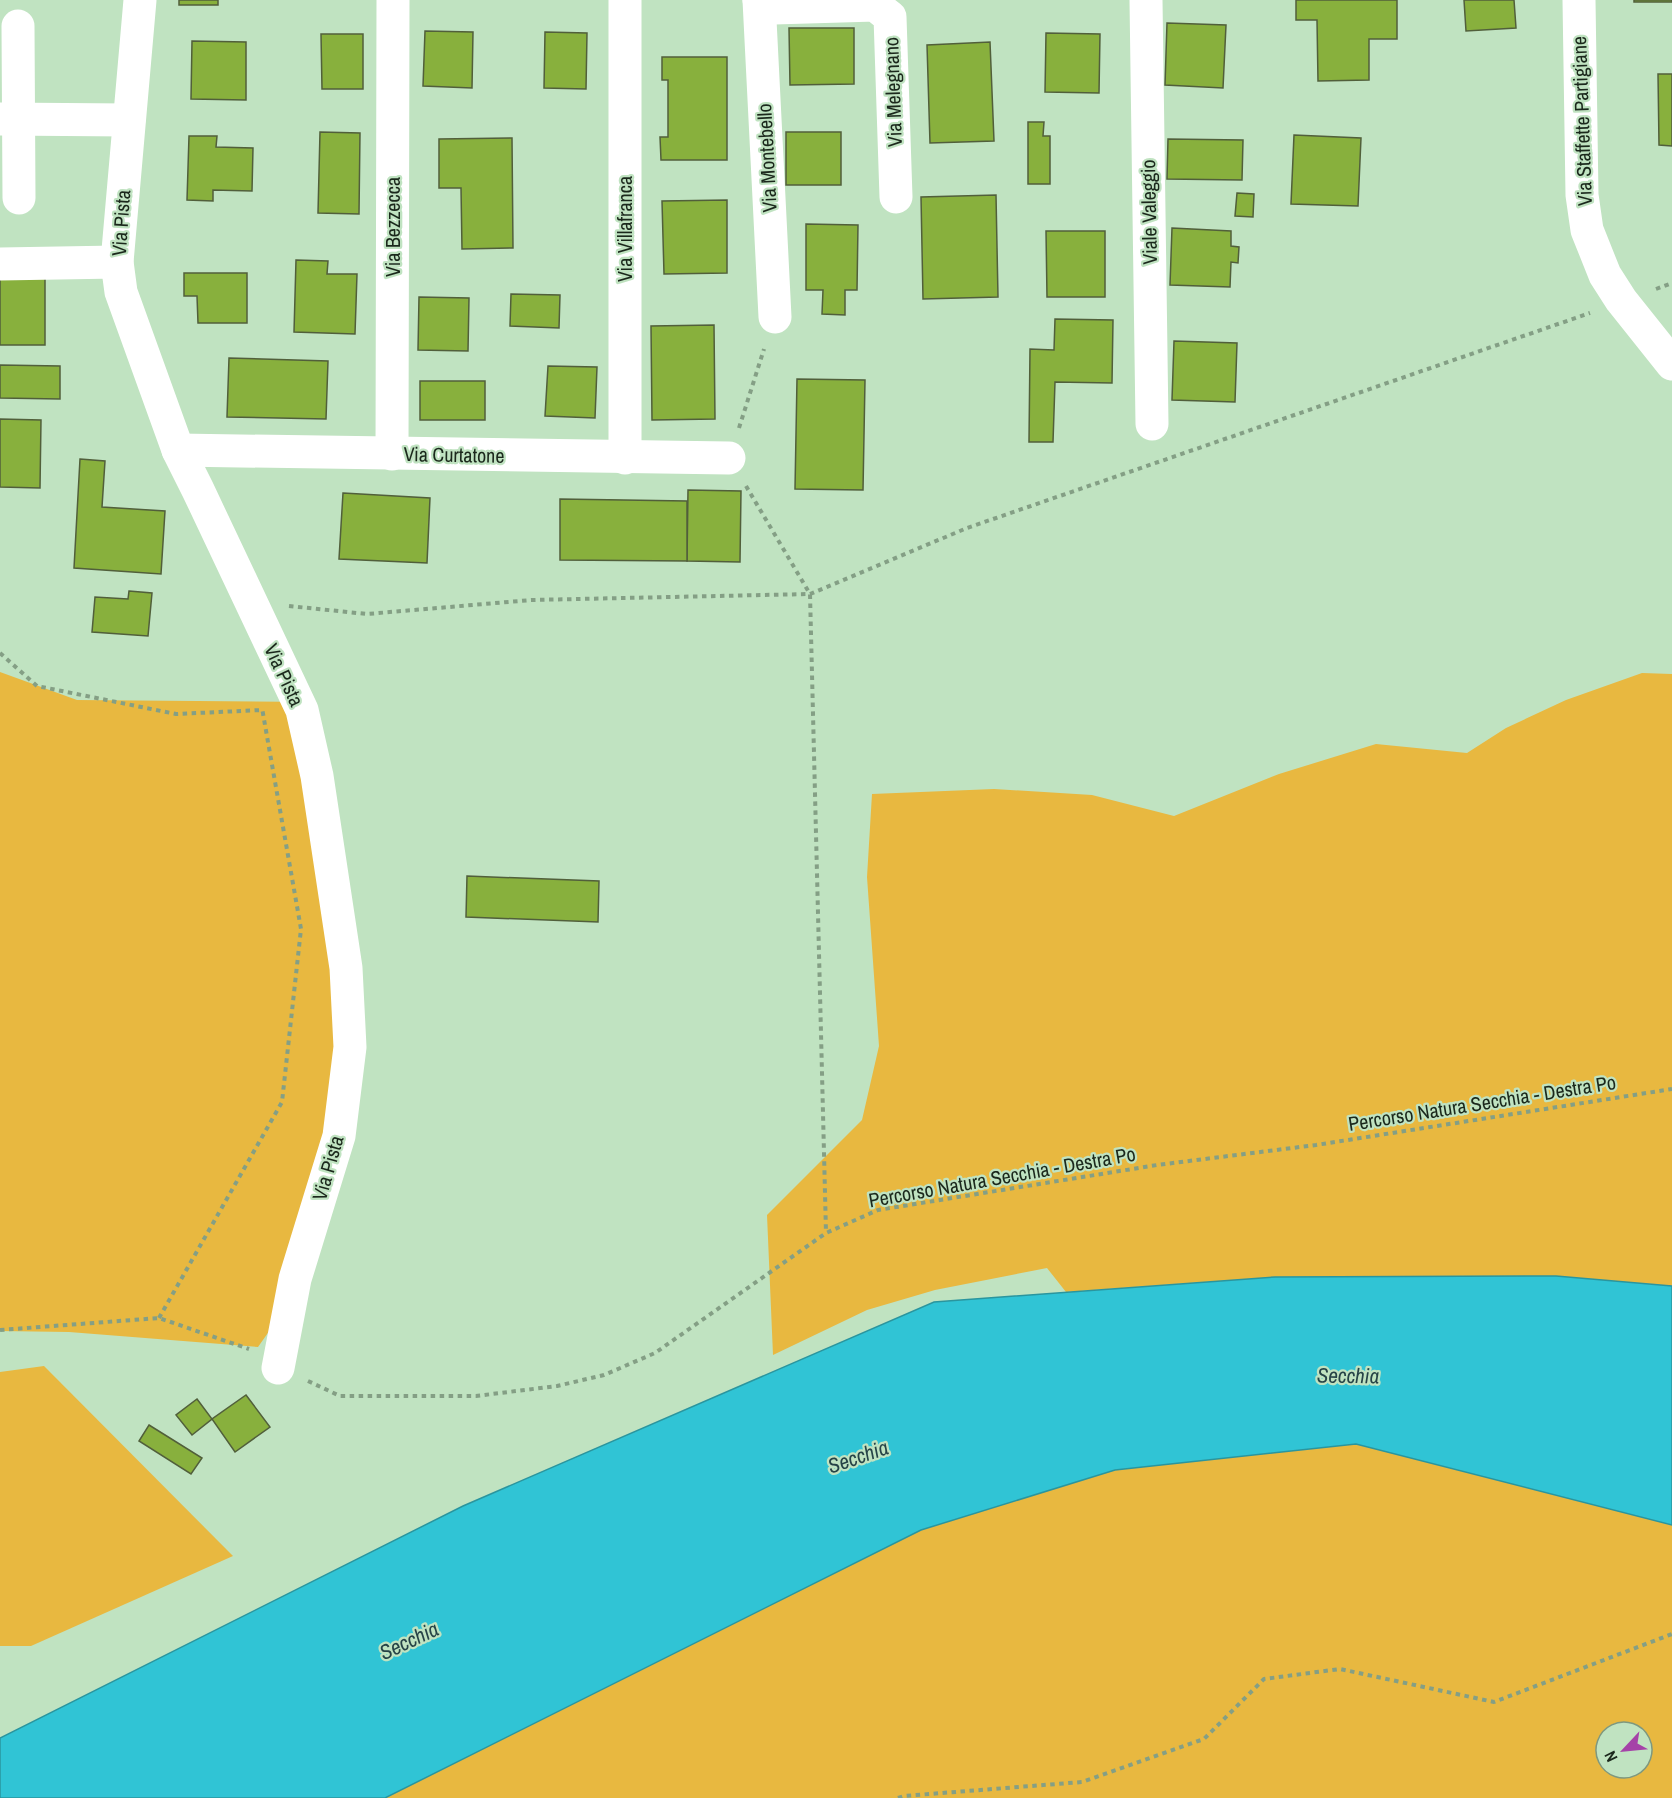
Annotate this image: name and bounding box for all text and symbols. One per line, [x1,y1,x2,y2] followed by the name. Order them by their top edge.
[1565,36,1598,206] street label: Via Staffette Partigiane
[877,37,908,147] street label: Via Melegnano
[750,103,783,213] street label: Via Montebello
[1134,159,1163,265] street label: Viale Valeggio
[611,176,638,282] street label: Via Villafranca
[379,177,406,277] street label: Via Bezzecca
[105,189,136,257] street label: Via Pista
[403,440,505,469] street label: Via Curtatone
[258,639,311,711] street label: Via Pista
[1346,1068,1618,1137] street label: Percorso Natura Secchia - Destra Po
[305,1132,350,1203] street label: Via Pista
[866,1140,1138,1213] street label: Percorso Natura Secchia - Destra Po
[1317,1360,1379,1391] water label: Secchia
[824,1433,892,1480] water label: Secchia
[374,1614,443,1667] water label: Secchia
[1594,1720,1654,1780] north arrow
[1599,1747,1622,1766] text: N

